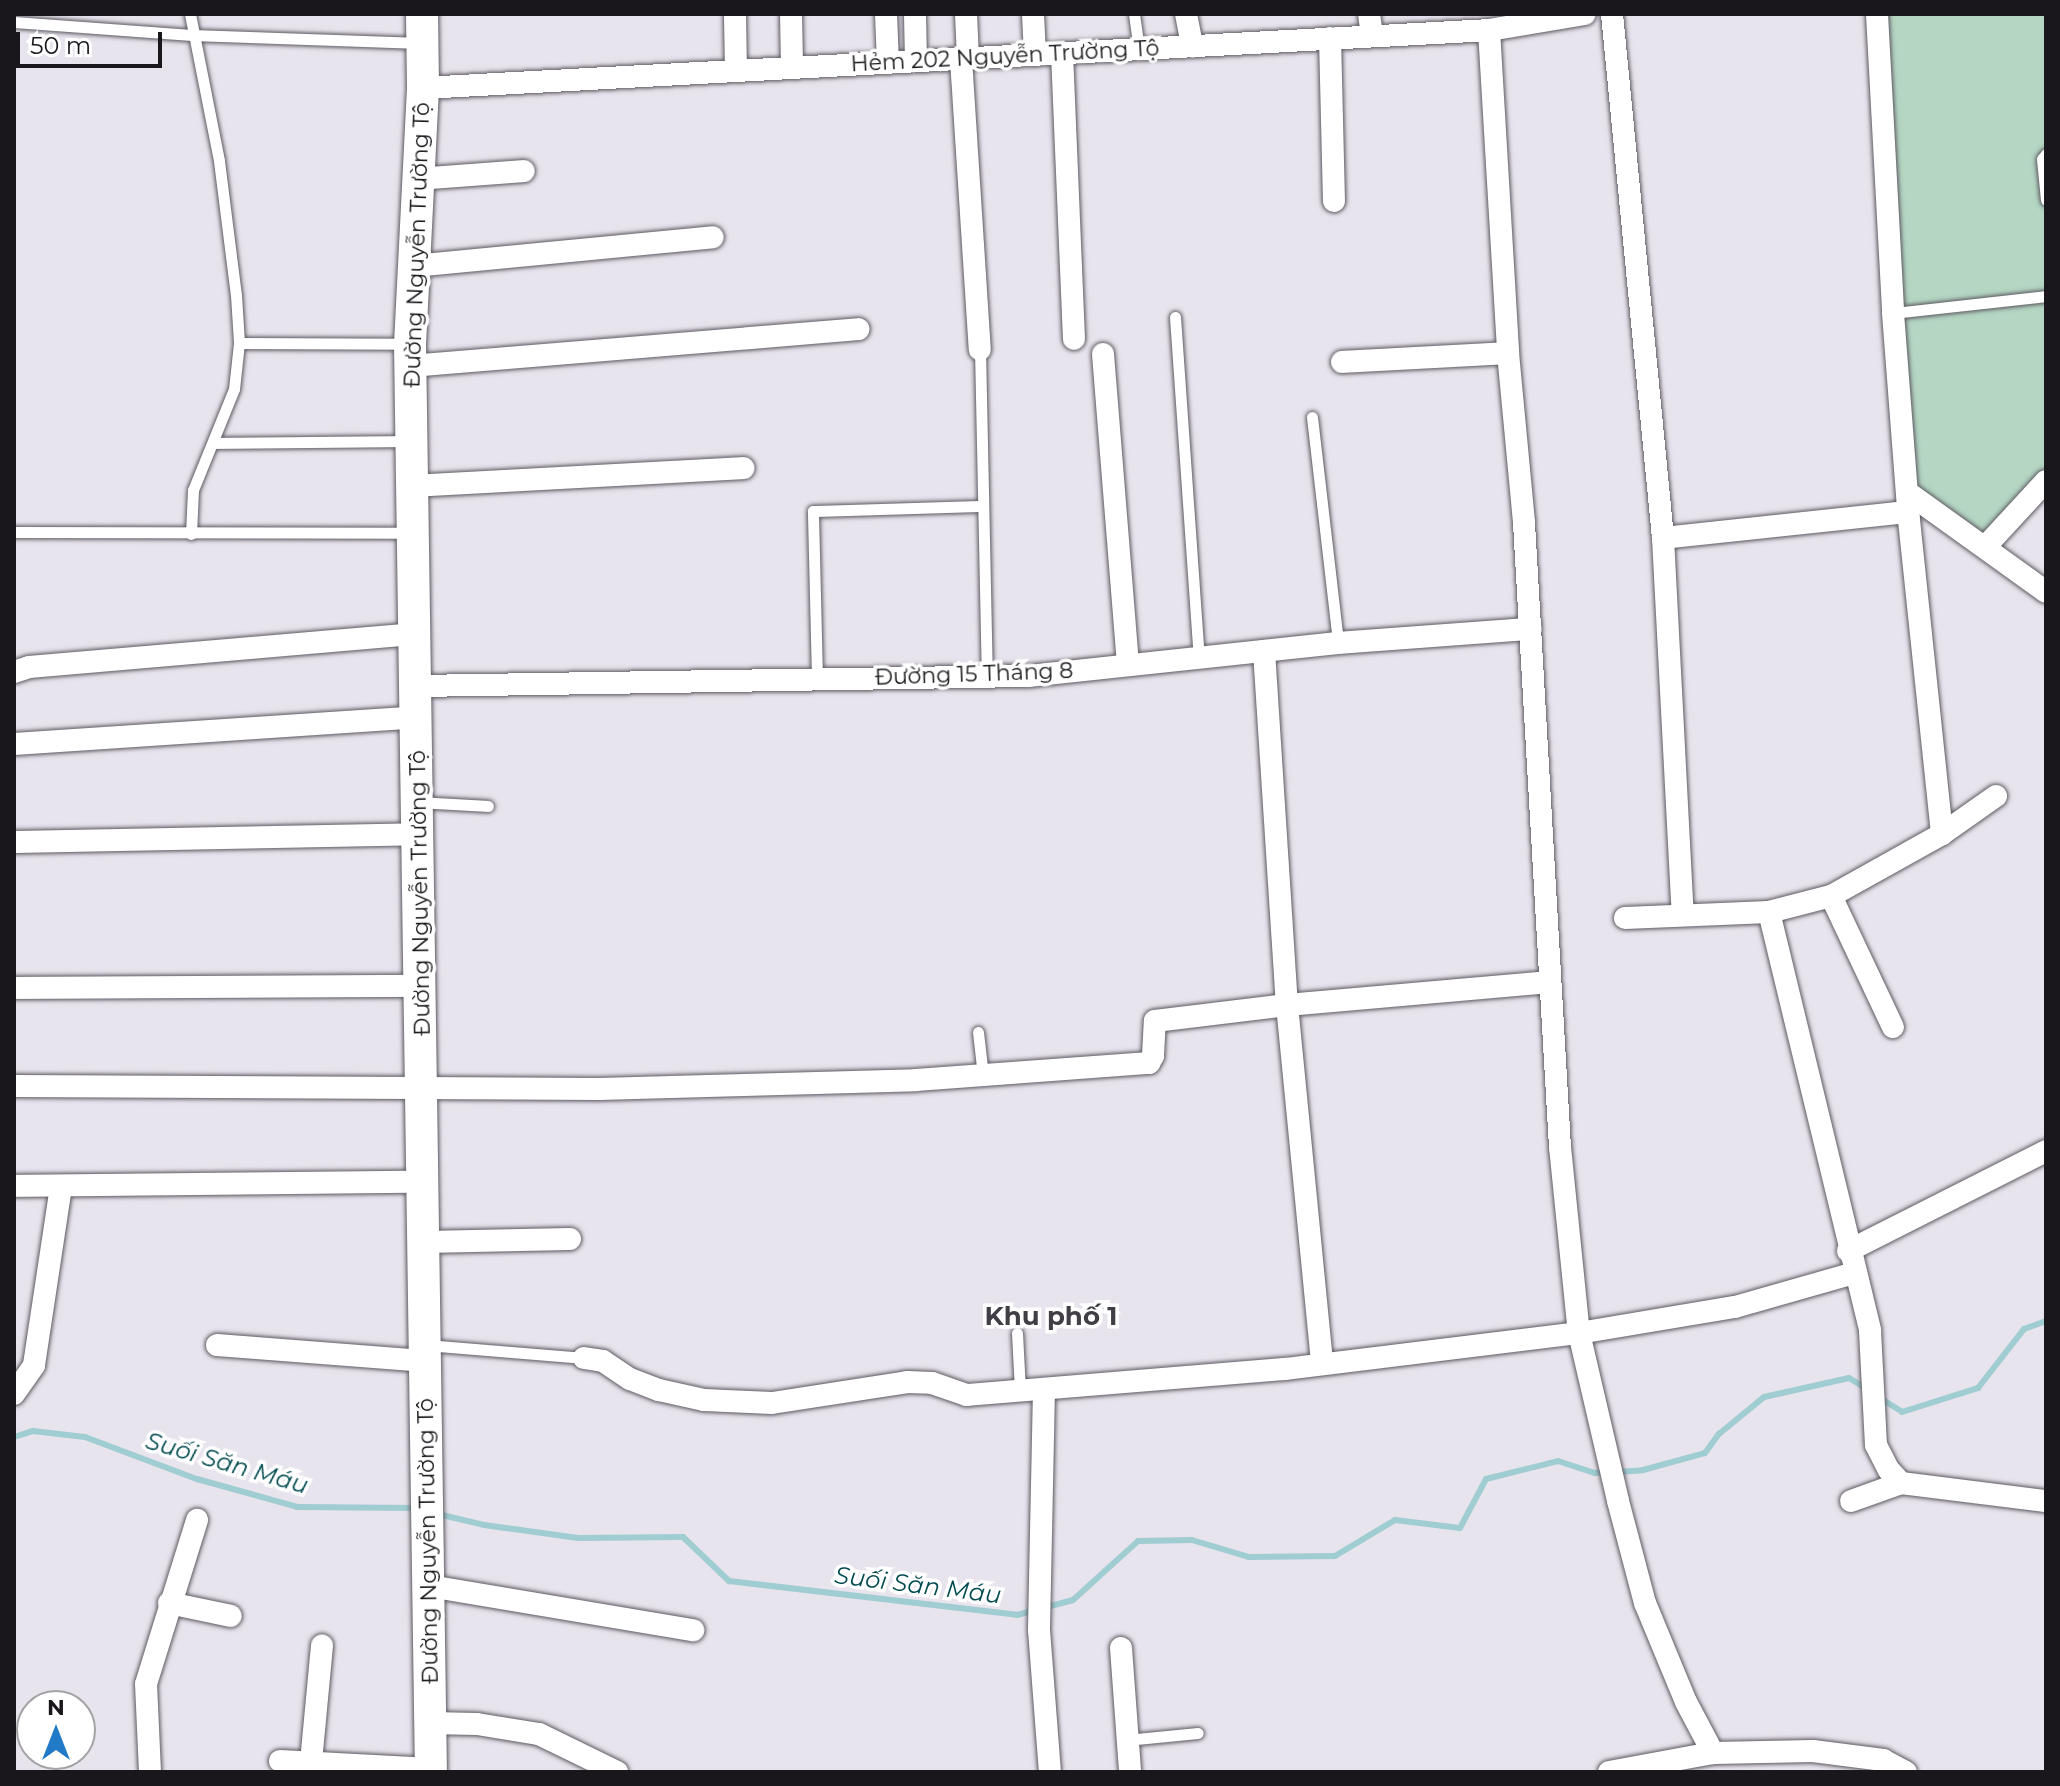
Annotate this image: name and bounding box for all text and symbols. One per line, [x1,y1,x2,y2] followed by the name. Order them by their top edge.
[20,16,166,66] scale bar
[30,31,91,60] text: 50 m
[850,35,1160,77] street label: Hẻm 202 Nguyễn Trường Tộ
[399,102,435,388] street label: Đường Nguyễn Trường Tộ
[874,657,1074,691] street label: Đường 15 Tháng 8
[404,750,436,1036] street label: Đường Nguyễn Trường Tộ
[984,1301,1118,1333] district label: Khu phố 1
[412,1398,444,1684] street label: Đường Nguyễn Trường Tộ
[143,1426,311,1500] water label: Suối Săn Máu
[833,1560,1003,1610] water label: Suối Săn Máu
[16,1690,96,1770] north arrow
[47,1694,65,1721] text: N

